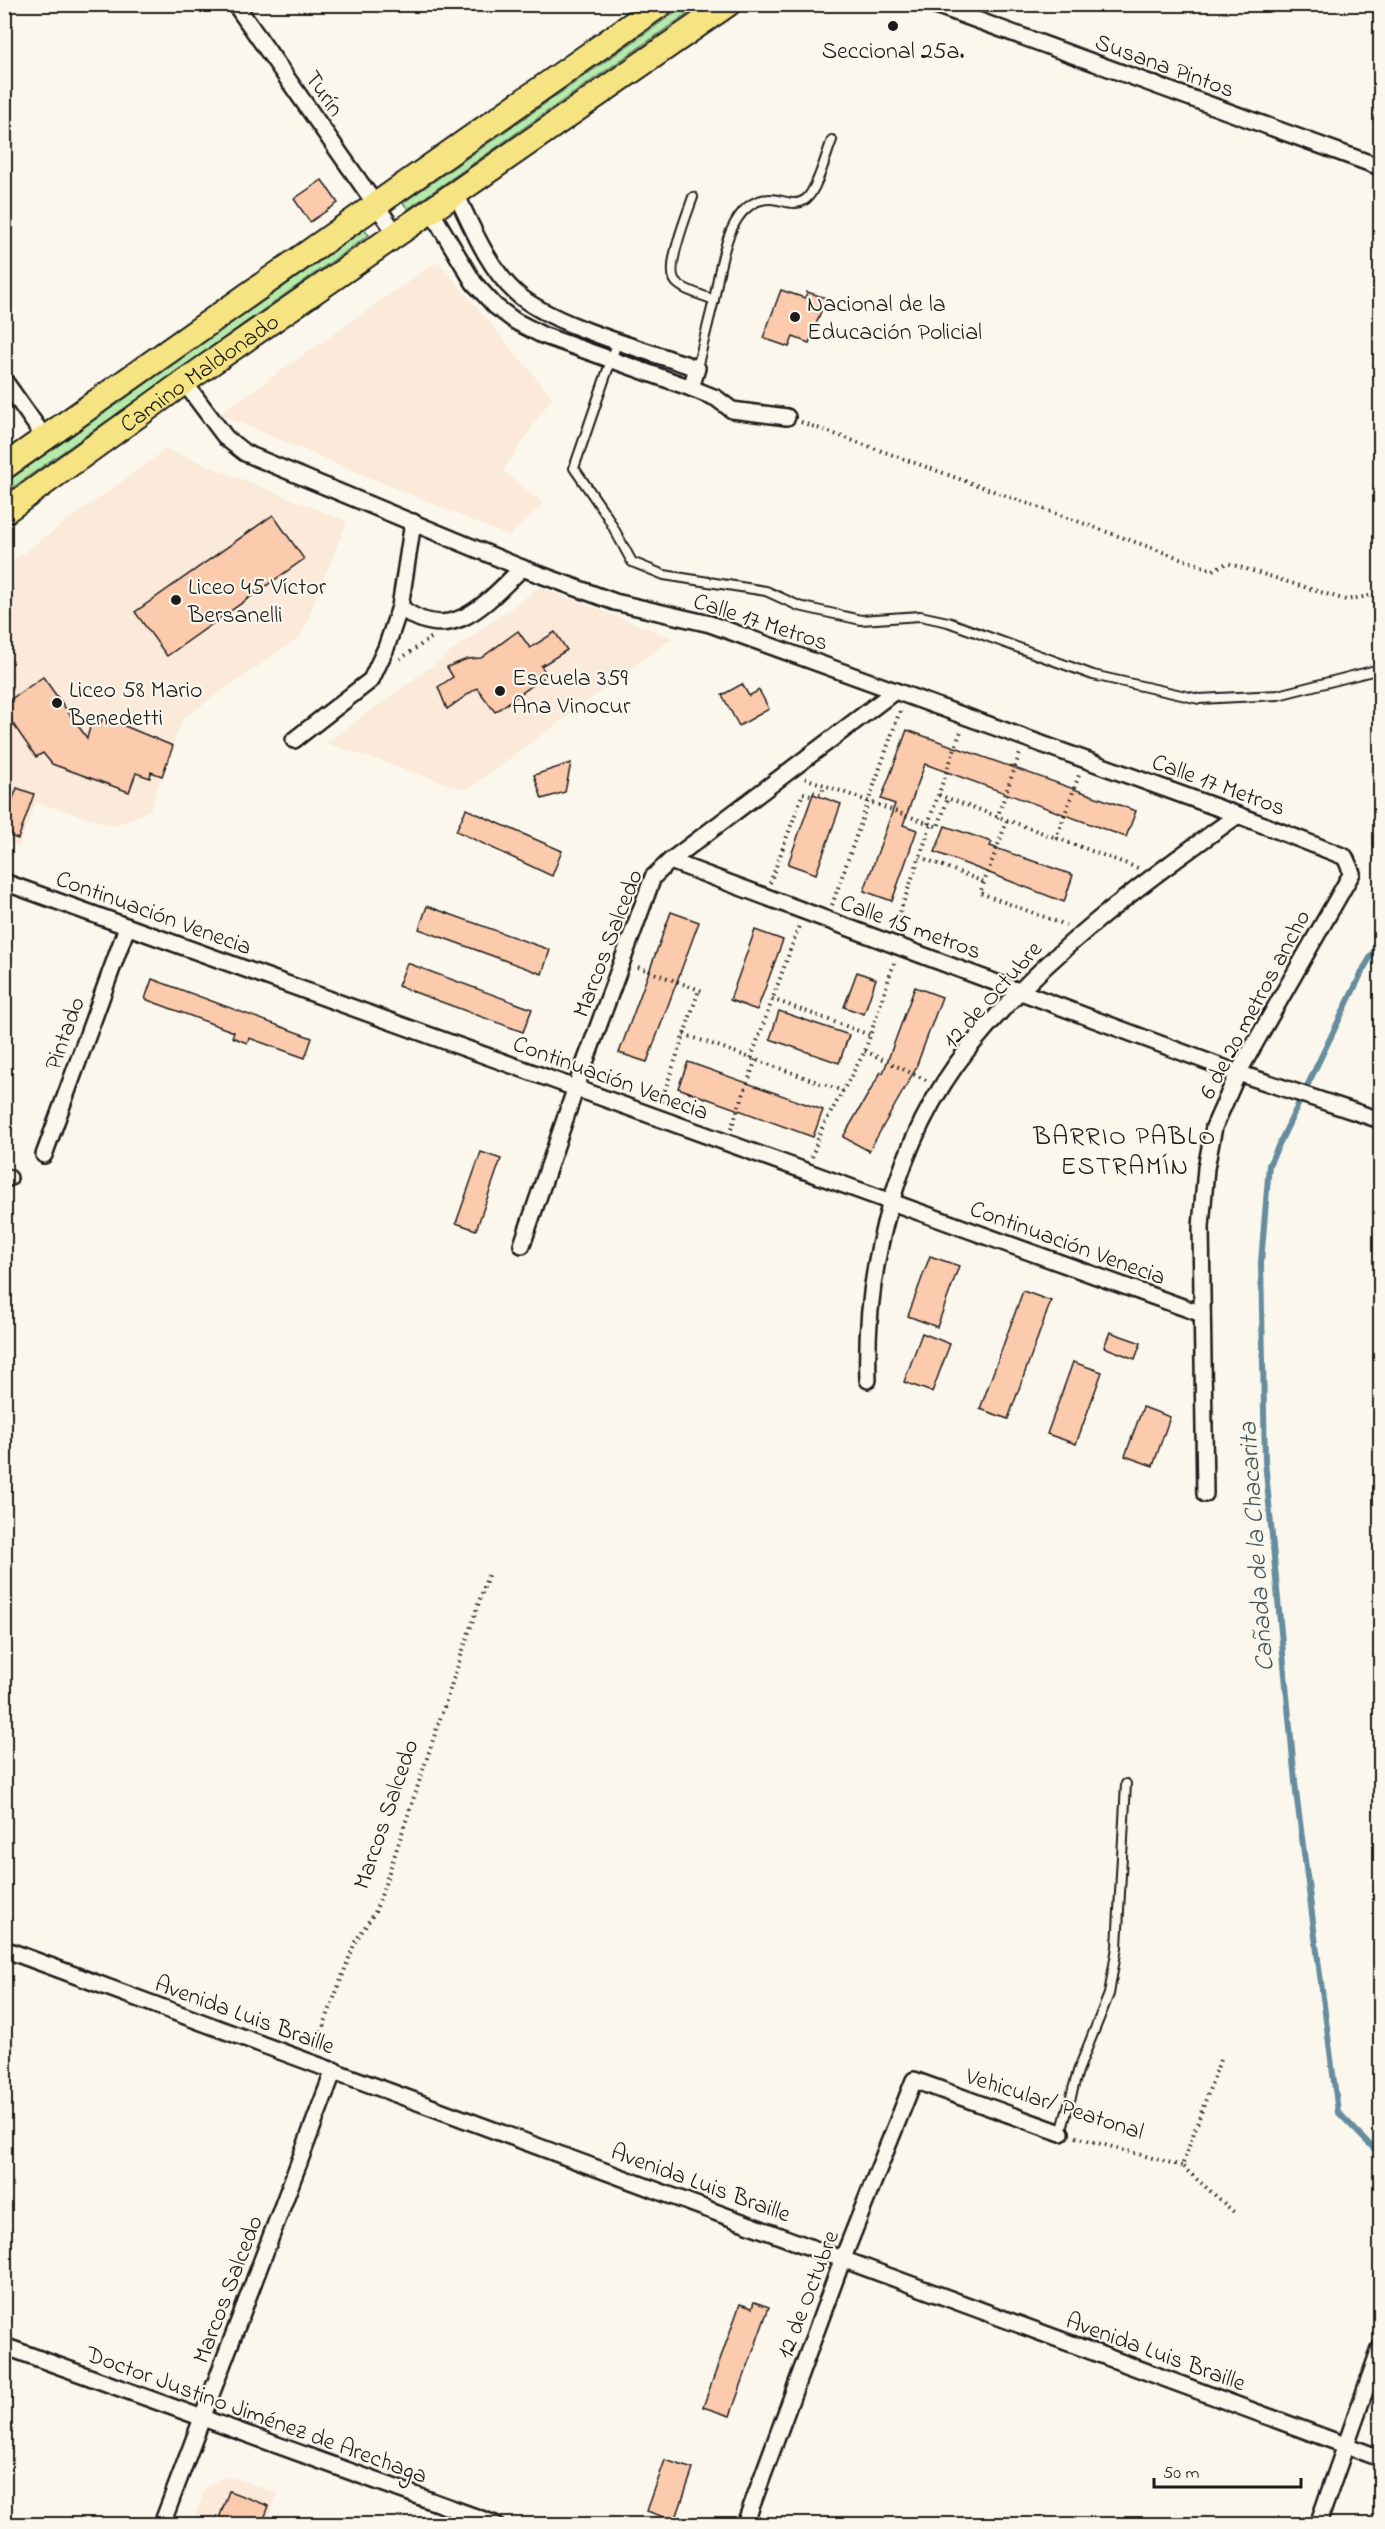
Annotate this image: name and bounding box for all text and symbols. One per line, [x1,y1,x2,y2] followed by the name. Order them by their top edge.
[886,19,900,33] marker: Seccional 25a.
[1089,26,1239,109] street label: Susana Pintos
[822,35,964,70] place label: Seccional 25a.
[294,64,352,125] street label: Turín
[807,288,982,351] place label: Nacional de la Educación Policial
[114,306,287,443] street label: Camino Maldonado
[788,310,802,324] marker: Nacional de la Educación Policial
[187,571,327,634] place label: Liceo 45 Víctor Bersanelli
[688,585,832,662] street label: Calle 17 Metros
[169,593,183,607] marker: Liceo 45 Víctor Bersanelli
[512,662,631,725] place label: Escuela 359 Ana Vinocur
[68,674,203,737] place label: Liceo 58 Mario Benedetti
[493,684,507,698] marker: Escuela 359 Ana Vinocur
[50,696,64,710] marker: Liceo 58 Mario Benedetti
[1146,746,1290,827] street label: Calle 17 Metros
[50,863,256,966] street label: Continuación Venecia
[565,865,654,1023] street label: Marcos Salcedo
[835,887,986,970] street label: Calle 15 metros
[1191,904,1321,1106] street label: 6 de 20 metros ancho
[936,934,1052,1057] street label: 12 de Octubre
[37,992,96,1075] street label: Pintado
[507,1028,713,1131] street label: Continuación Venecia
[1032,1119,1217,1187] district label: BARRIO PABLO ESTRAMÍN
[964,1193,1170,1296] street label: Continuación Venecia
[1230,1420,1286,1673] water label: Cañada de la Chacarita
[345,1735,429,1894] street label: Marcos Salcedo
[149,1968,339,2065] street label: Avenida Luis Braille
[960,2060,1148,2151] street label: Vehicular/ Peatonal
[605,2136,795,2233] street label: Avenida Luis Braille
[185,2211,274,2369] street label: Marcos Salcedo
[769,2225,850,2364] street label: 12 de Octubre
[1060,2305,1250,2402] street label: Avenida Luis Braille
[80,2338,432,2495] street label: Doctor Justino Jiménez de Arechaga
[1154,2451,1301,2489] scale bar
[1163,2461,1200,2487] text: 50 m

